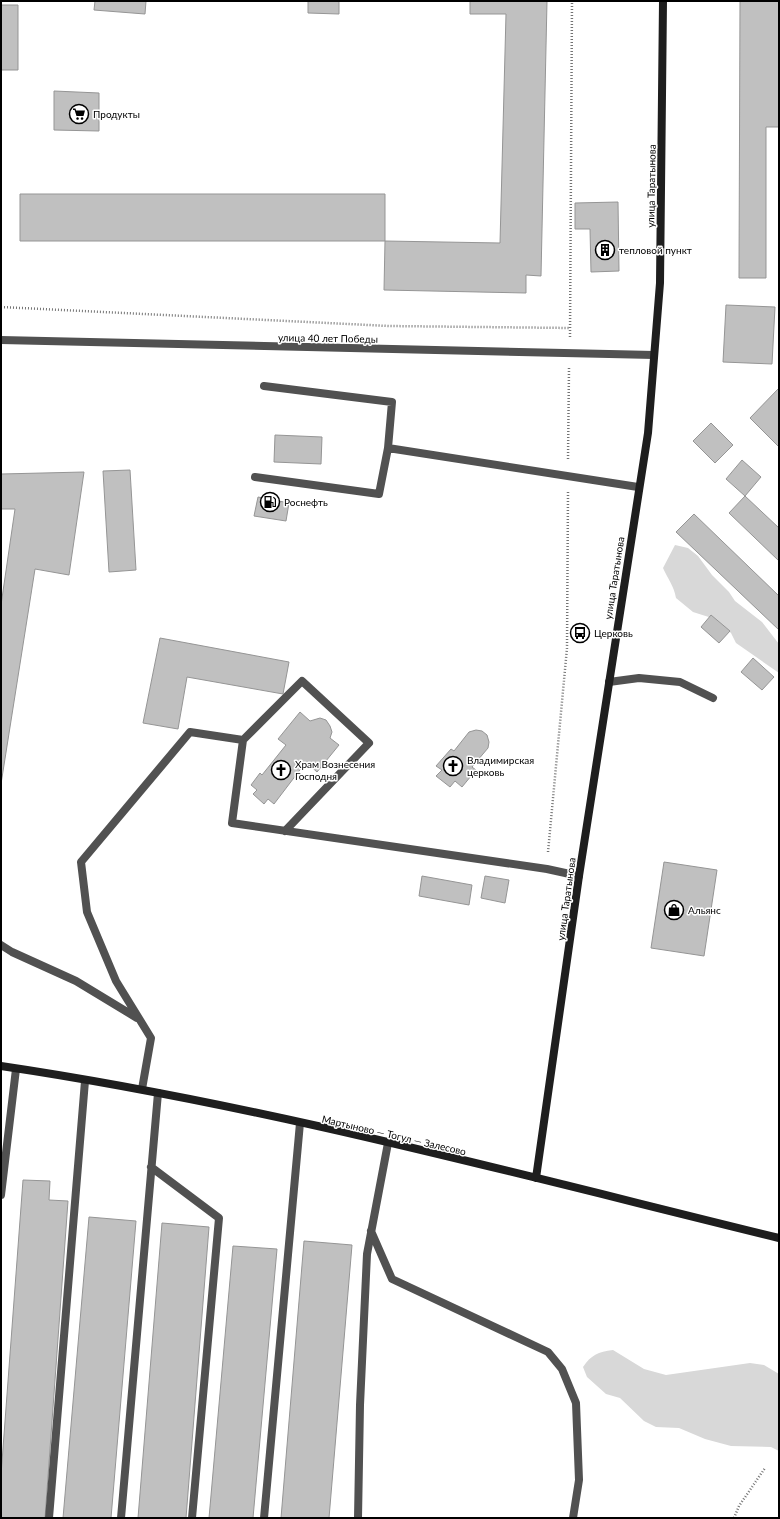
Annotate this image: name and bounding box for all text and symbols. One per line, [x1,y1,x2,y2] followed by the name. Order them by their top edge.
[68,103,90,125] supermarket icon: Продукты
[93,108,140,120] place label: Продукты
[644,144,658,228] street label: улица Таратынова
[594,239,616,261] building icon: тепловой пункт
[619,244,692,256] place label: тепловой пункт
[278,331,378,345] street label: улица 40 лет Победы
[259,491,281,513] fuel station icon: Роснефть
[284,496,328,508] place label: Роснефть
[602,536,626,620] street label: улица Таратынова
[569,622,591,644] bus stop icon: Церковь
[594,627,633,639] place label: Церковь
[467,754,534,778] place label: Владимирская церковь
[442,755,464,777] church icon: Владимирская церковь
[295,758,375,782] place label: Храм Вознесения Господня
[270,759,292,781] church icon: Храм Вознесения Господня
[554,857,578,941] street label: улица Таратынова
[663,899,685,921] shop icon: Альянс
[688,904,721,916] place label: Альянс
[321,1113,468,1158] street label: Мартыново — Тогул — Залесово

